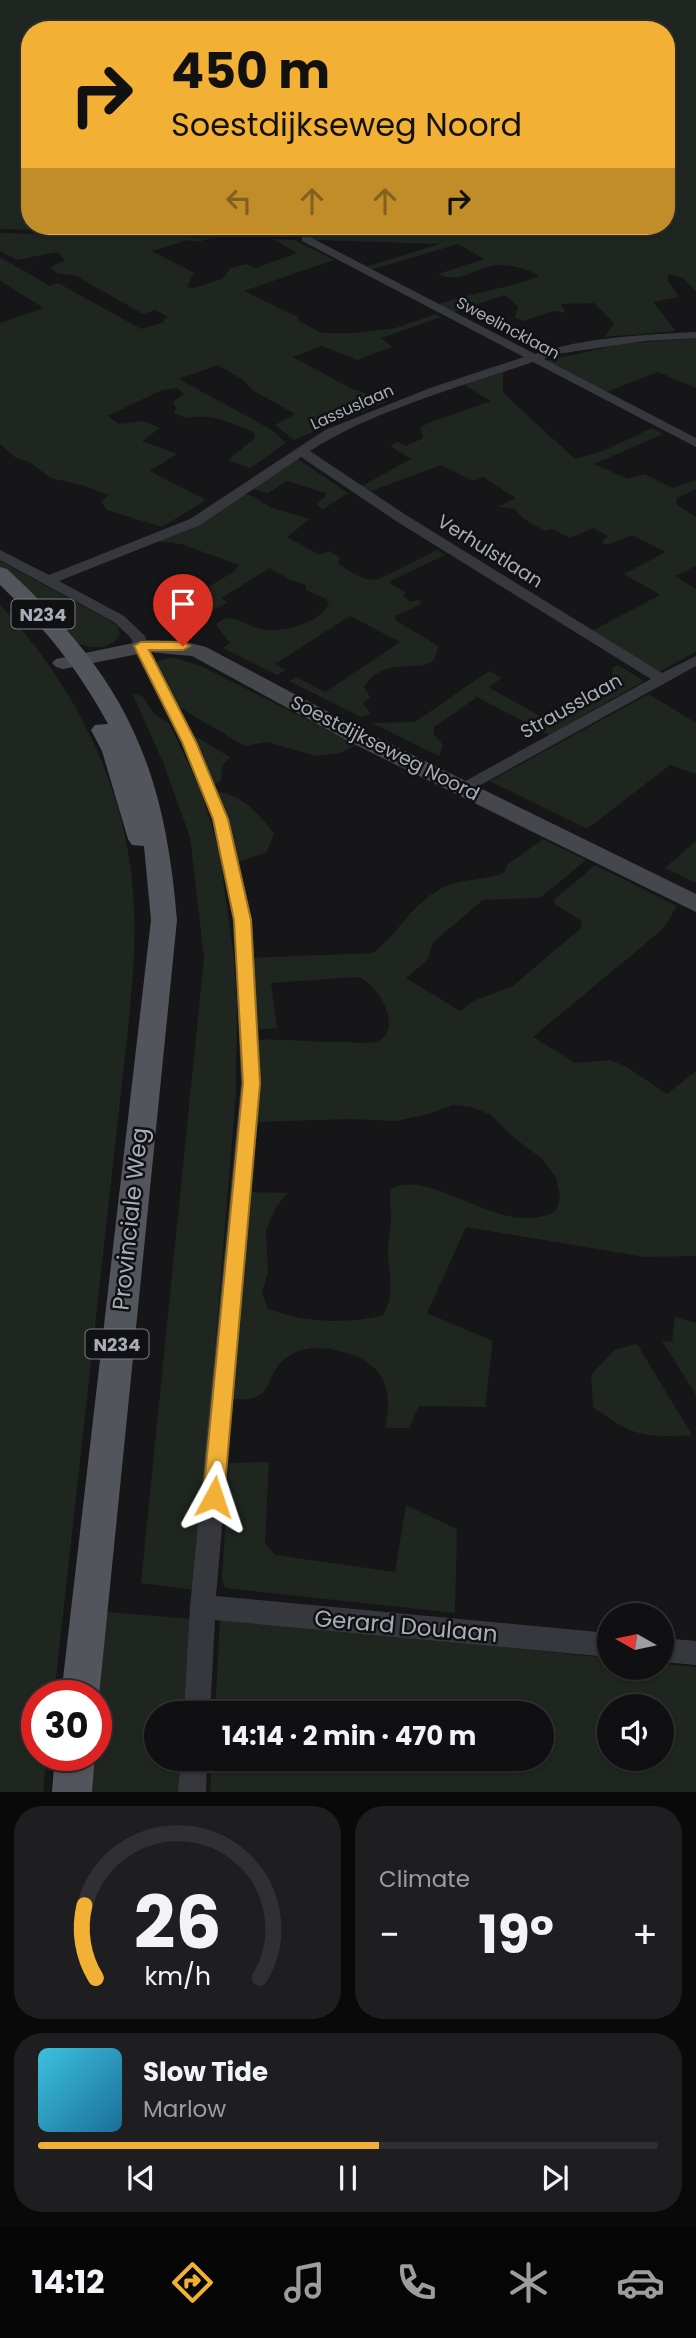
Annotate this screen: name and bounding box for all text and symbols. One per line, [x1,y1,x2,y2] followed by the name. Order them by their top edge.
[171,37,330,105] text: 450 m
[56,49,147,140] icon: right
[171,102,522,147] text: Soestdijkseweg Noord
[220,182,258,220] icon: left
[293,182,331,220] icon: ahead
[366,182,404,220] icon: ahead
[439,182,477,220] icon: right
[452,291,564,365] street label: Sweelincklaan
[307,378,397,436] street label: Lassuslaan
[432,508,548,594] street label: Verhulstlaan
[153,574,213,646] pin
[164,585,202,623] icon: arrive
[12,600,74,628] road number: N234
[515,667,627,745] street label: Strausslaan
[286,689,484,807] street label: Soestdijkseweg Noord
[105,1126,155,1312] street label: Provinciale Weg
[86,1330,148,1358] road number: N234
[177,1460,251,1534] position arrow
[313,1602,499,1650] street label: Gerard Doulaan
[597,1603,674,1680] north arrow
[597,1603,674,1771] map controls
[21,1680,112,1771] speed limit sign: 30
[597,1694,674,1771] button: sound
[222,1718,476,1754] text: 14:14 · 2 min · 470 m
[379,1863,470,1895] text: Climate
[134,1873,221,1974] text: 26
[478,1898,554,1971] text: 19°
[379,1908,400,1961] text: −
[632,1908,658,1961] text: +
[144,1959,211,1994] text: km/h
[143,2054,268,2090] text: Slow Tide
[143,2093,226,2125] text: Marlow
[122,2159,160,2197] icon: previous
[329,2159,367,2197] icon: pause
[536,2159,574,2197] icon: next
[168,2258,217,2307] icon: directions
[280,2258,329,2307] icon: music
[392,2258,441,2307] icon: phone
[504,2258,553,2307] icon: climate
[616,2258,665,2307] icon: car
[31,2259,105,2304] text: 14:12

